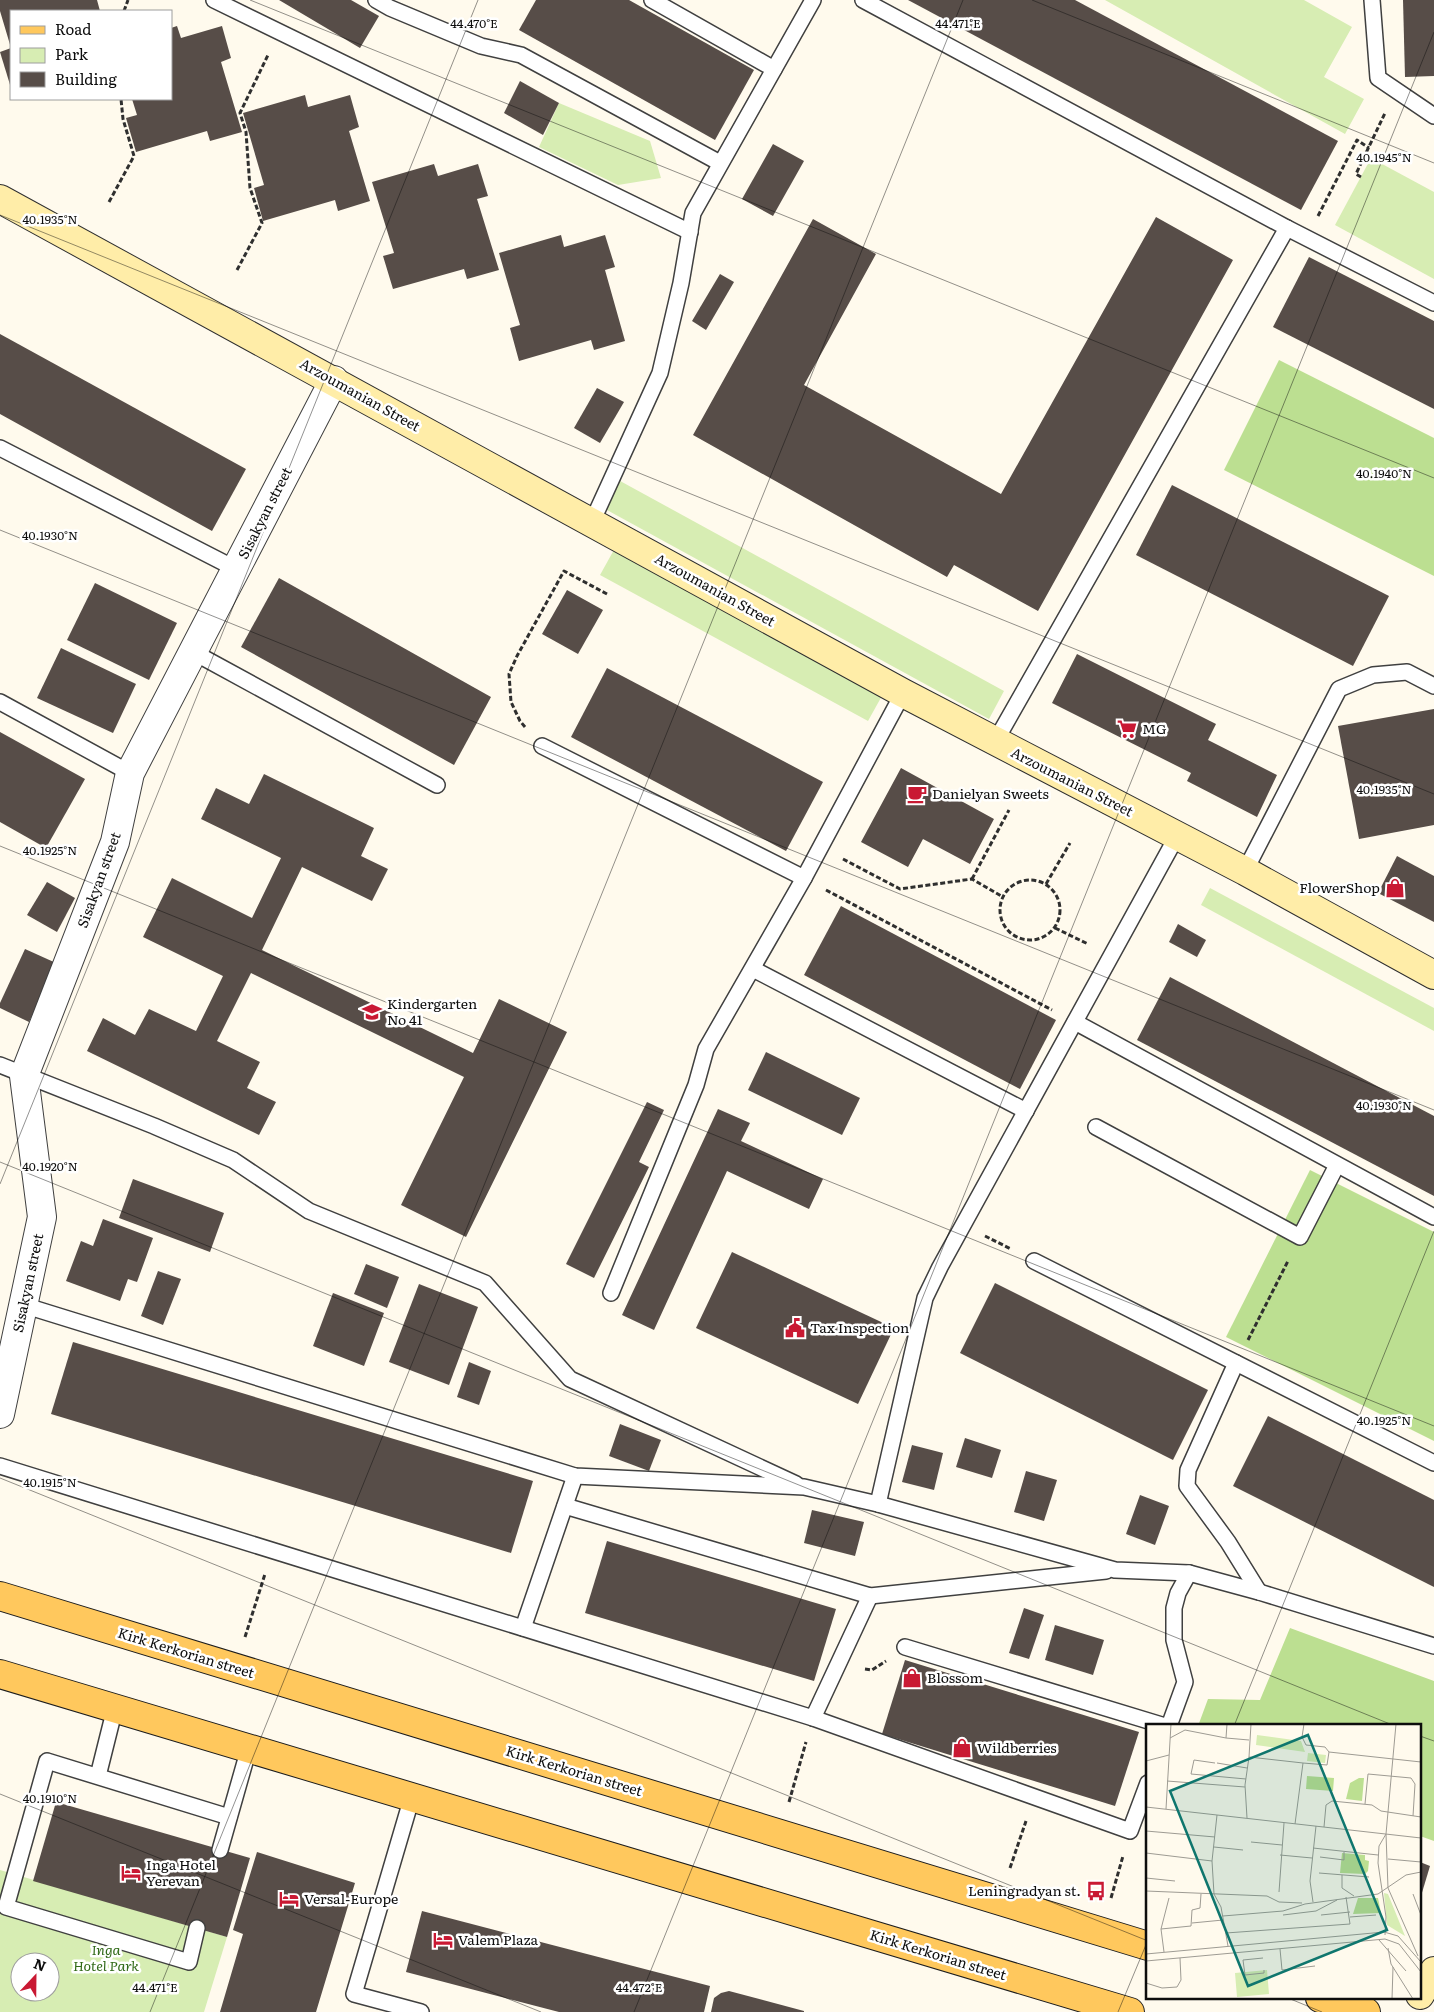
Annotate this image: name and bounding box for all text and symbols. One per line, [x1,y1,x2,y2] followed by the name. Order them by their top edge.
[10,10,172,100] legend
[450,14,498,32] text: 44.470°E
[935,14,981,32] text: 44.471°E
[55,17,91,40] text: Road
[55,42,89,65] text: Park
[55,67,117,90] text: Building
[1356,148,1412,166] text: 40.1945°N
[22,210,78,228] text: 40.1935°N
[297,353,425,436] street label: Arzoumanian Street
[232,463,296,562] street label: Sisakyan street
[1356,464,1412,482] text: 40.1940°N
[22,526,78,544] text: 40.1930°N
[652,548,780,631] street label: Arzoumanian Street
[1116,718,1138,740] supermarket icon: MG
[1142,718,1167,738] place label: MG
[1008,742,1137,821] street label: Arzoumanian Street
[1356,780,1412,798] text: 40.1935°N
[906,783,928,805] cafe icon: Danielyan Sweets
[932,783,1049,803] place label: Danielyan Sweets
[71,829,125,930] street label: Sisakyan street
[23,841,77,859] text: 40.1925°N
[1299,877,1380,897] place label: FlowerShop
[1384,877,1406,899] shop icon: FlowerShop
[387,993,477,1029] place label: Kindergarten No 41
[361,1001,383,1023] school or university icon: Kindergarten No 41
[1356,1096,1412,1114] text: 40.1930°N
[22,1157,78,1175] text: 40.1920°N
[7,1231,47,1334] street label: Sisakyan street
[784,1317,806,1339] public building icon: Tax Inspection
[810,1317,909,1337] place label: Tax Inspection
[1357,1411,1411,1429] text: 40.1925°N
[23,1473,77,1491] text: 40.1915°N
[116,1622,257,1682] street label: Kirk Kerkorian street
[901,1667,923,1689] shop icon: Blossom
[927,1667,984,1687] place label: Blossom
[1146,1724,1422,2000] inset map
[951,1737,973,1759] shop icon: Wildberries
[977,1737,1057,1757] place label: Wildberries
[504,1740,645,1800] street label: Kirk Kerkorian street
[23,1789,77,1807] text: 40.1910°N
[146,1854,216,1890] place label: Inga Hotel Yerevan
[120,1862,142,1884] hotel icon: Inga Hotel Yerevan
[968,1880,1081,1900] place label: Leningradyan st.
[1085,1880,1107,1902] bus stop icon: Leningradyan st.
[278,1888,300,1910] hotel icon: Versal-Europe
[304,1888,398,1908] place label: Versal-Europe
[868,1924,1009,1984] street label: Kirk Kerkorian street
[432,1929,454,1951] hotel icon: Valem Plaza
[458,1929,538,1949] place label: Valem Plaza
[73,1939,139,1975] park label: Inga Hotel Park
[10,1952,60,2002] north arrow
[31,1953,50,1976] text: N
[132,1978,178,1996] text: 44.471°E
[616,1978,663,1996] text: 44.472°E

